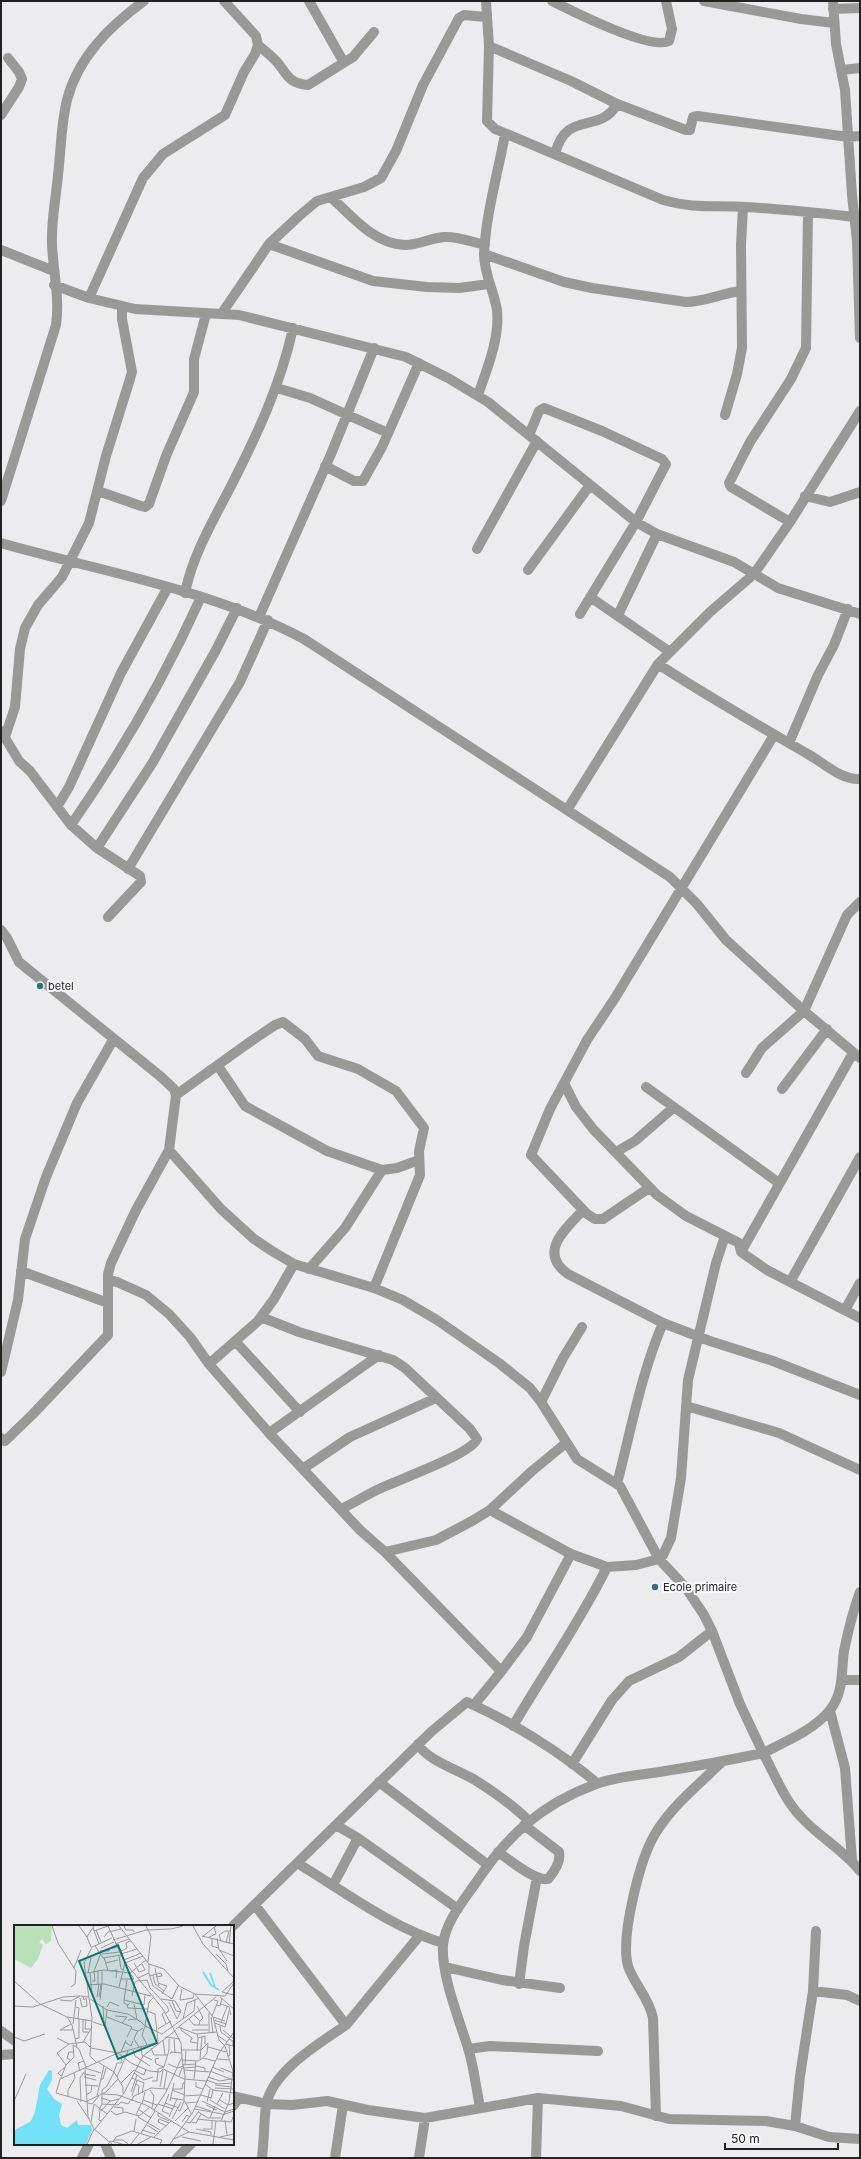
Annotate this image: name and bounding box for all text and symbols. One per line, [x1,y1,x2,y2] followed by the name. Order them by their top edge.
[48,979,74,993] place label: betel
[35,981,45,991] marker: betel
[663,1580,737,1594] place label: Ecole primaire
[650,1582,660,1592] marker: Ecole primaire
[14,1925,234,2145] inset map
[725,2125,838,2151] scale bar
[731,2131,760,2146] text: 50 m

